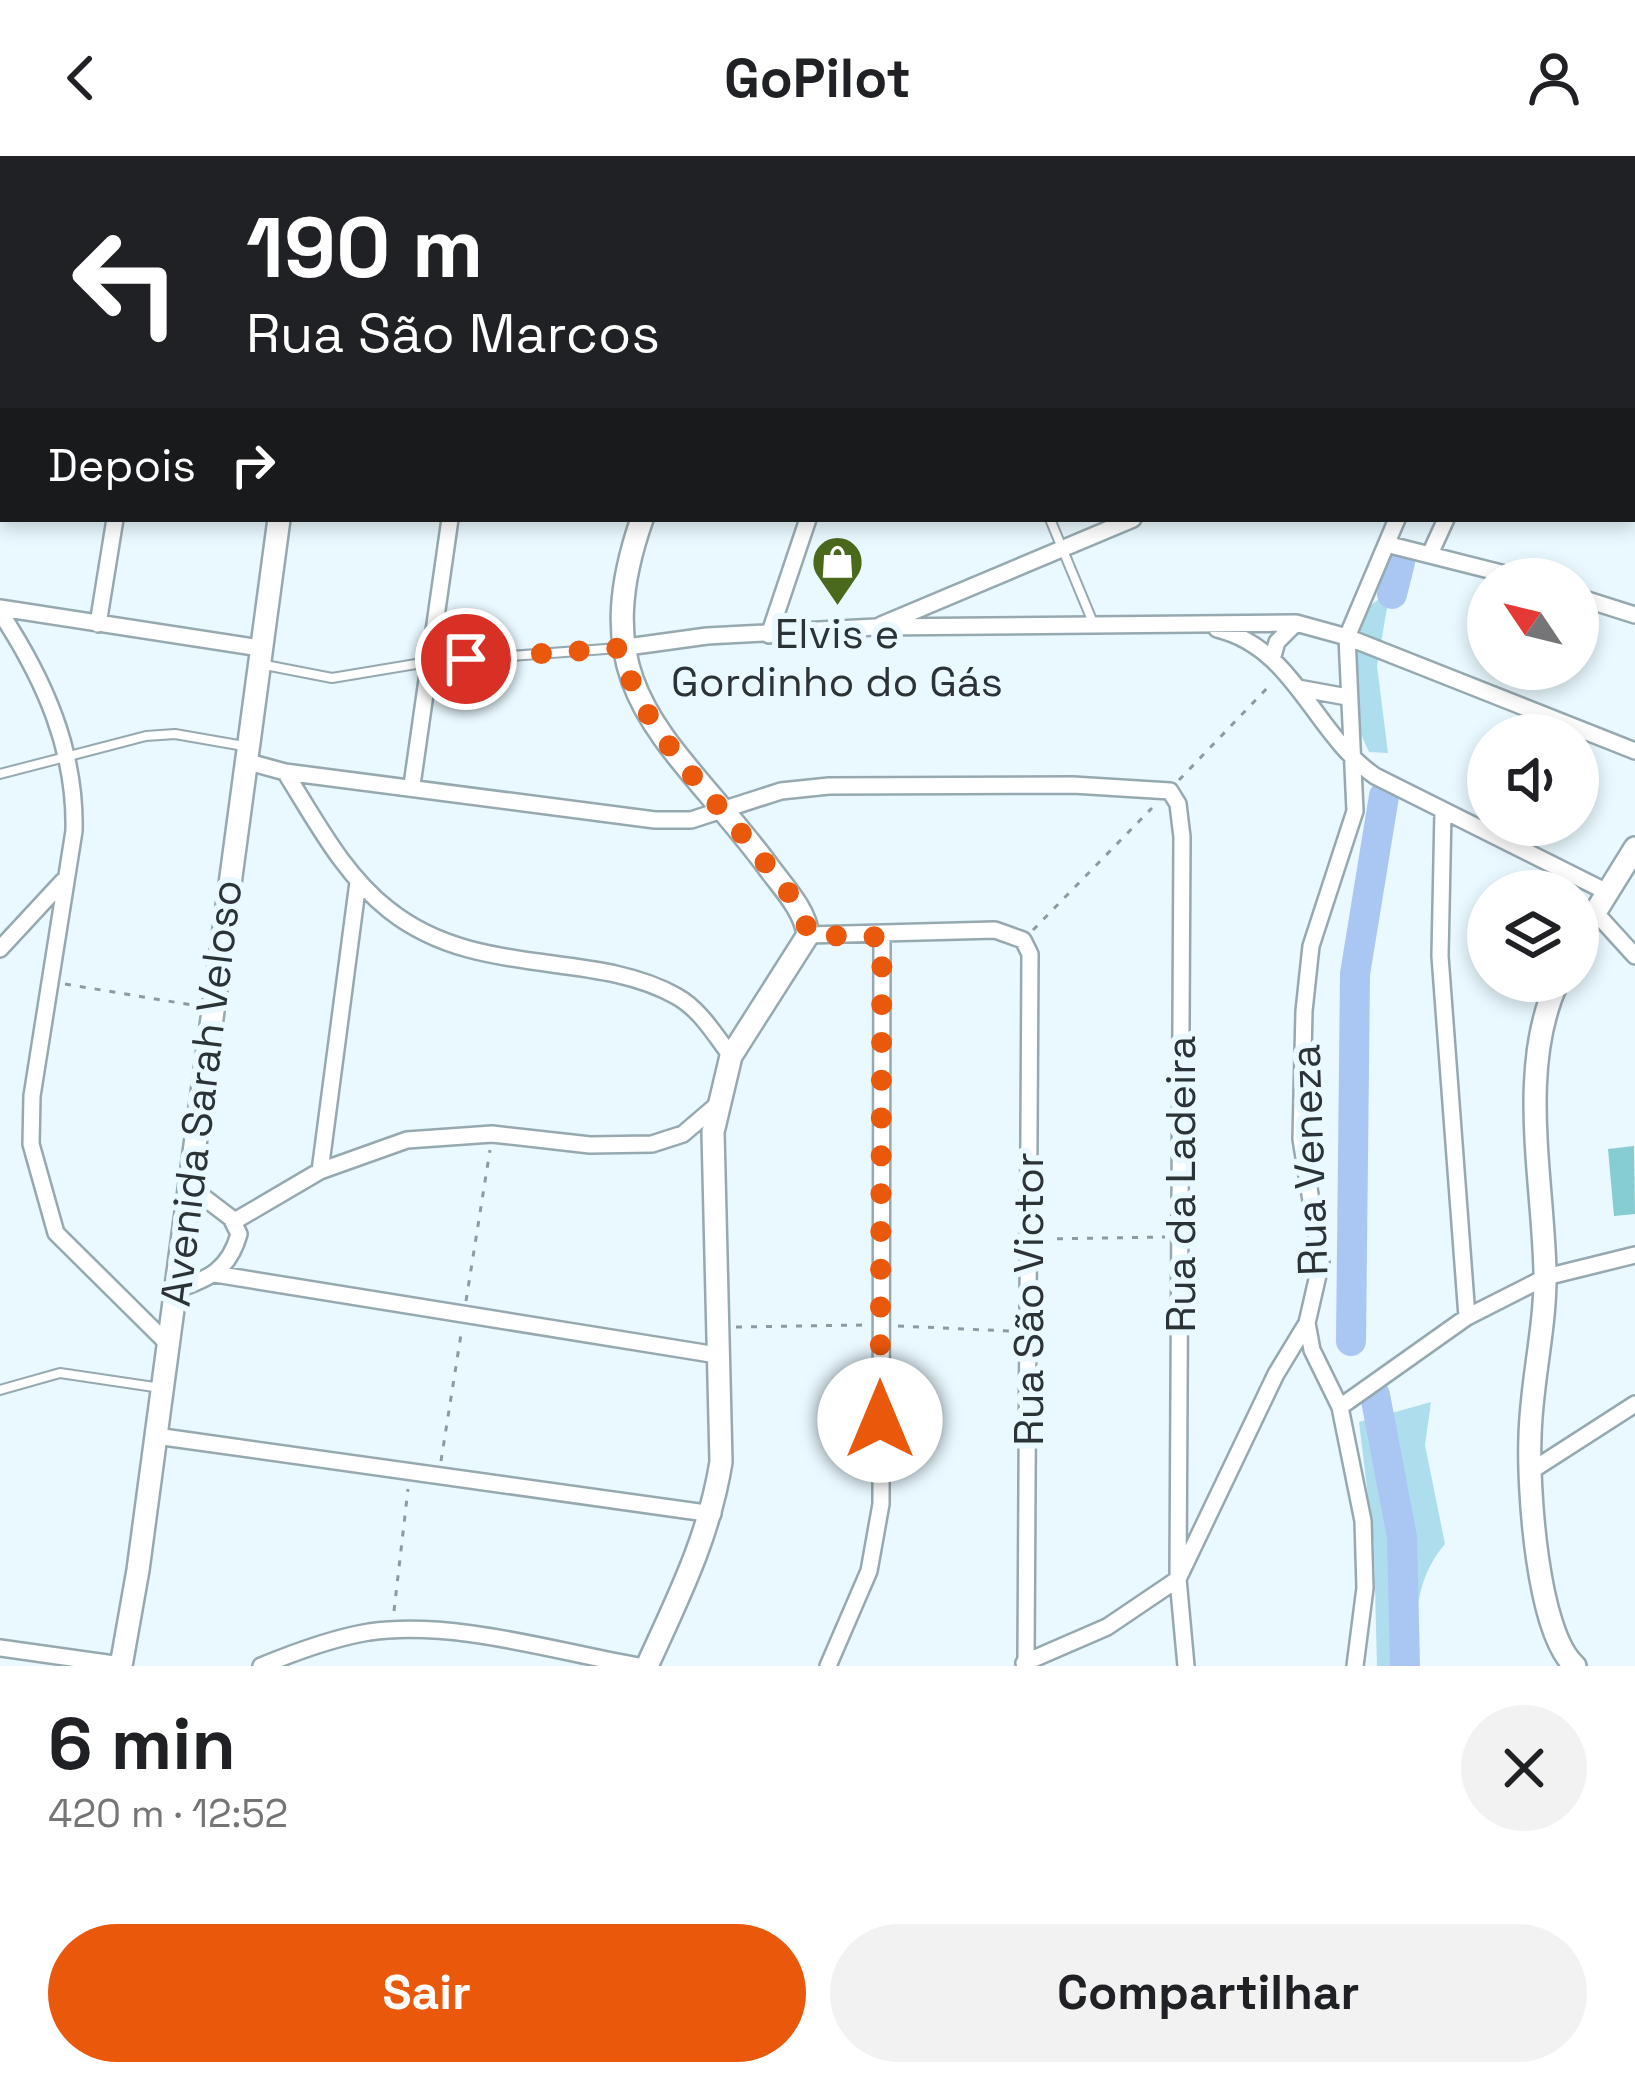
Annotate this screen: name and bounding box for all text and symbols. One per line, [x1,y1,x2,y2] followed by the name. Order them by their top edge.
[724,44,911,113] text: GoPilot
[48,45,114,111] icon: back
[1521,45,1587,111] icon: person
[246,194,483,302] text: 190 m
[48,204,204,360] icon: left
[246,299,660,368] text: Rua São Marcos
[220,432,286,498] icon: right
[48,437,196,494] text: Depois
[809,533,865,607] shop icon: Elvis e Gordinho do Gás
[1467,558,1599,690] north arrow
[1467,558,1599,1002] map controls
[671,607,1003,708] place label: Elvis e Gordinho do Gás
[415,608,517,710] pin
[433,626,499,692] icon: arrive
[1467,714,1599,846] button: sound
[1467,870,1599,1002] button: layers
[149,877,253,1309] street label: Avenida Sarah Veloso
[1154,1035,1207,1333] street label: Rua da Ladeira
[1278,1043,1340,1277] street label: Rua Veneza
[1002,1152,1055,1446] street label: Rua São Victor
[817,1357,943,1483] position arrow
[48,1698,236,1790] text: 6 min
[1461,1705,1587,1831] button: close
[48,1789,288,1838] text: 420 m · 12:52
[48,1924,806,2062] button: Sair
[830,1924,1587,2062] button: Compartilhar

